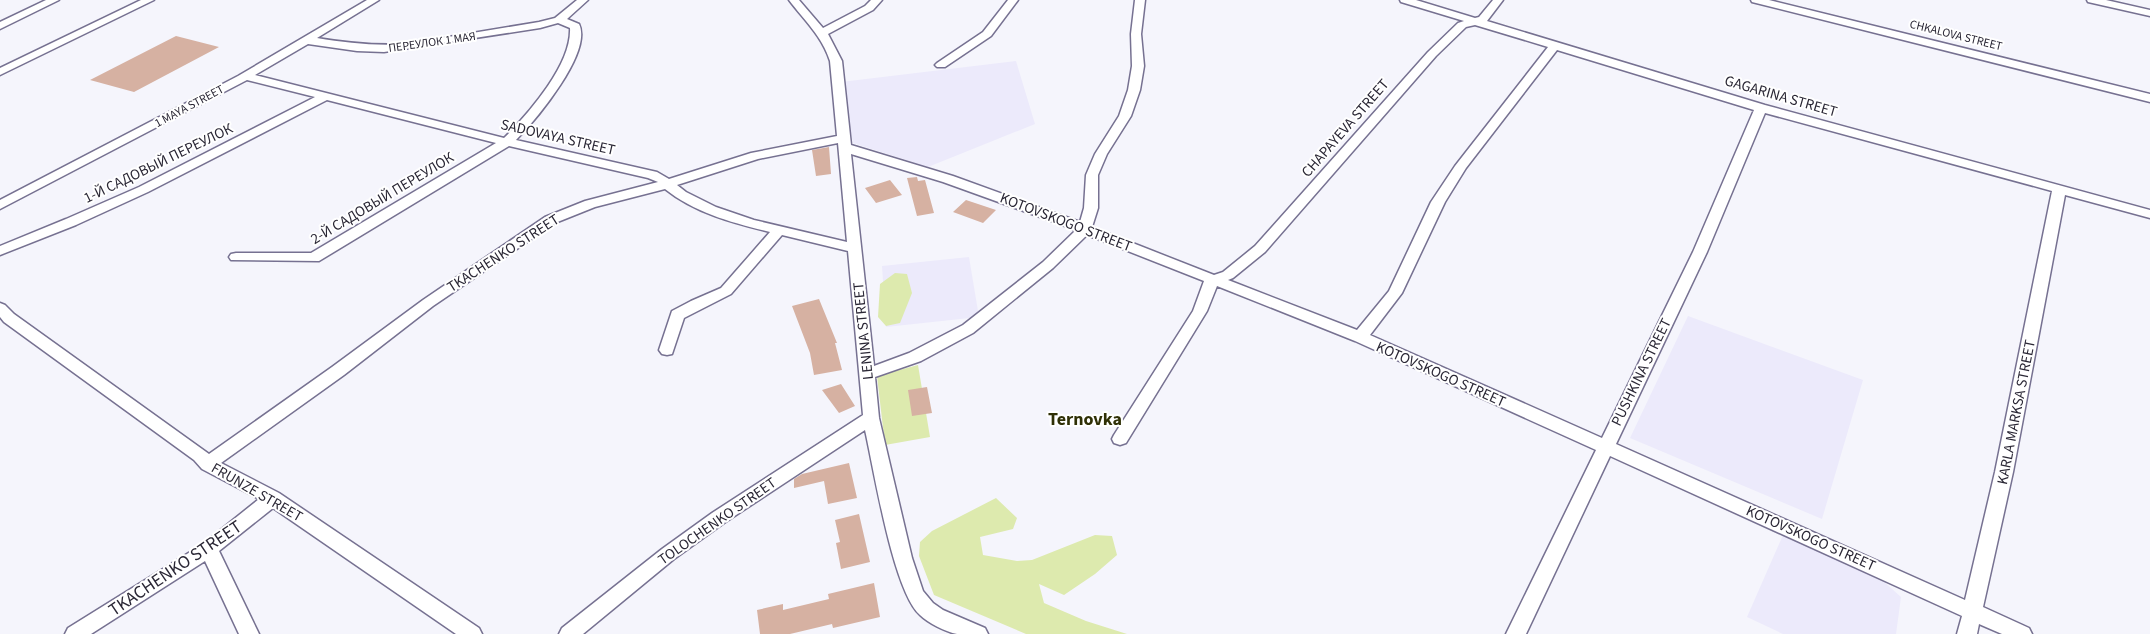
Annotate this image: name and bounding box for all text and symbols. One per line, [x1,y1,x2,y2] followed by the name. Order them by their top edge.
[1908,16,2004,55] street label: CHKALOVA STREET
[387,28,477,57] street label: ПЕРЕУЛОК 1 МАЯ
[1722,70,1840,123] street label: GAGARINA STREET
[1297,75,1394,182] street label: CHAPAYEVA STREET
[152,81,227,132] street label: 1 MAYA STREET
[499,114,617,161] street label: SADOVAYA STREET
[80,118,237,209] street label: 1-Й САДОВЫЙ ПЕРЕУЛОК
[307,147,458,250] street label: 2-Й САДОВЫЙ ПЕРЕУЛОК
[997,188,1135,257] street label: KOTOVSKOGO STREET
[443,209,564,298] street label: TKACHENKO STREET
[848,281,879,381] street label: LENINA STREET
[1606,315,1677,430] street label: PUSHKINA STREET
[1373,336,1509,412] street label: KOTOVSKOGO STREET
[1992,338,2041,486] street label: KARLA MARKSA STREET
[1048,407,1122,432] district label: Ternovka
[207,458,306,527] street label: FRUNZE STREET
[654,473,781,570] street label: TOLOCHENKO STREET
[1743,500,1879,576] street label: KOTOVSKOGO STREET
[104,514,247,622] street label: TKACHENKO STREET

